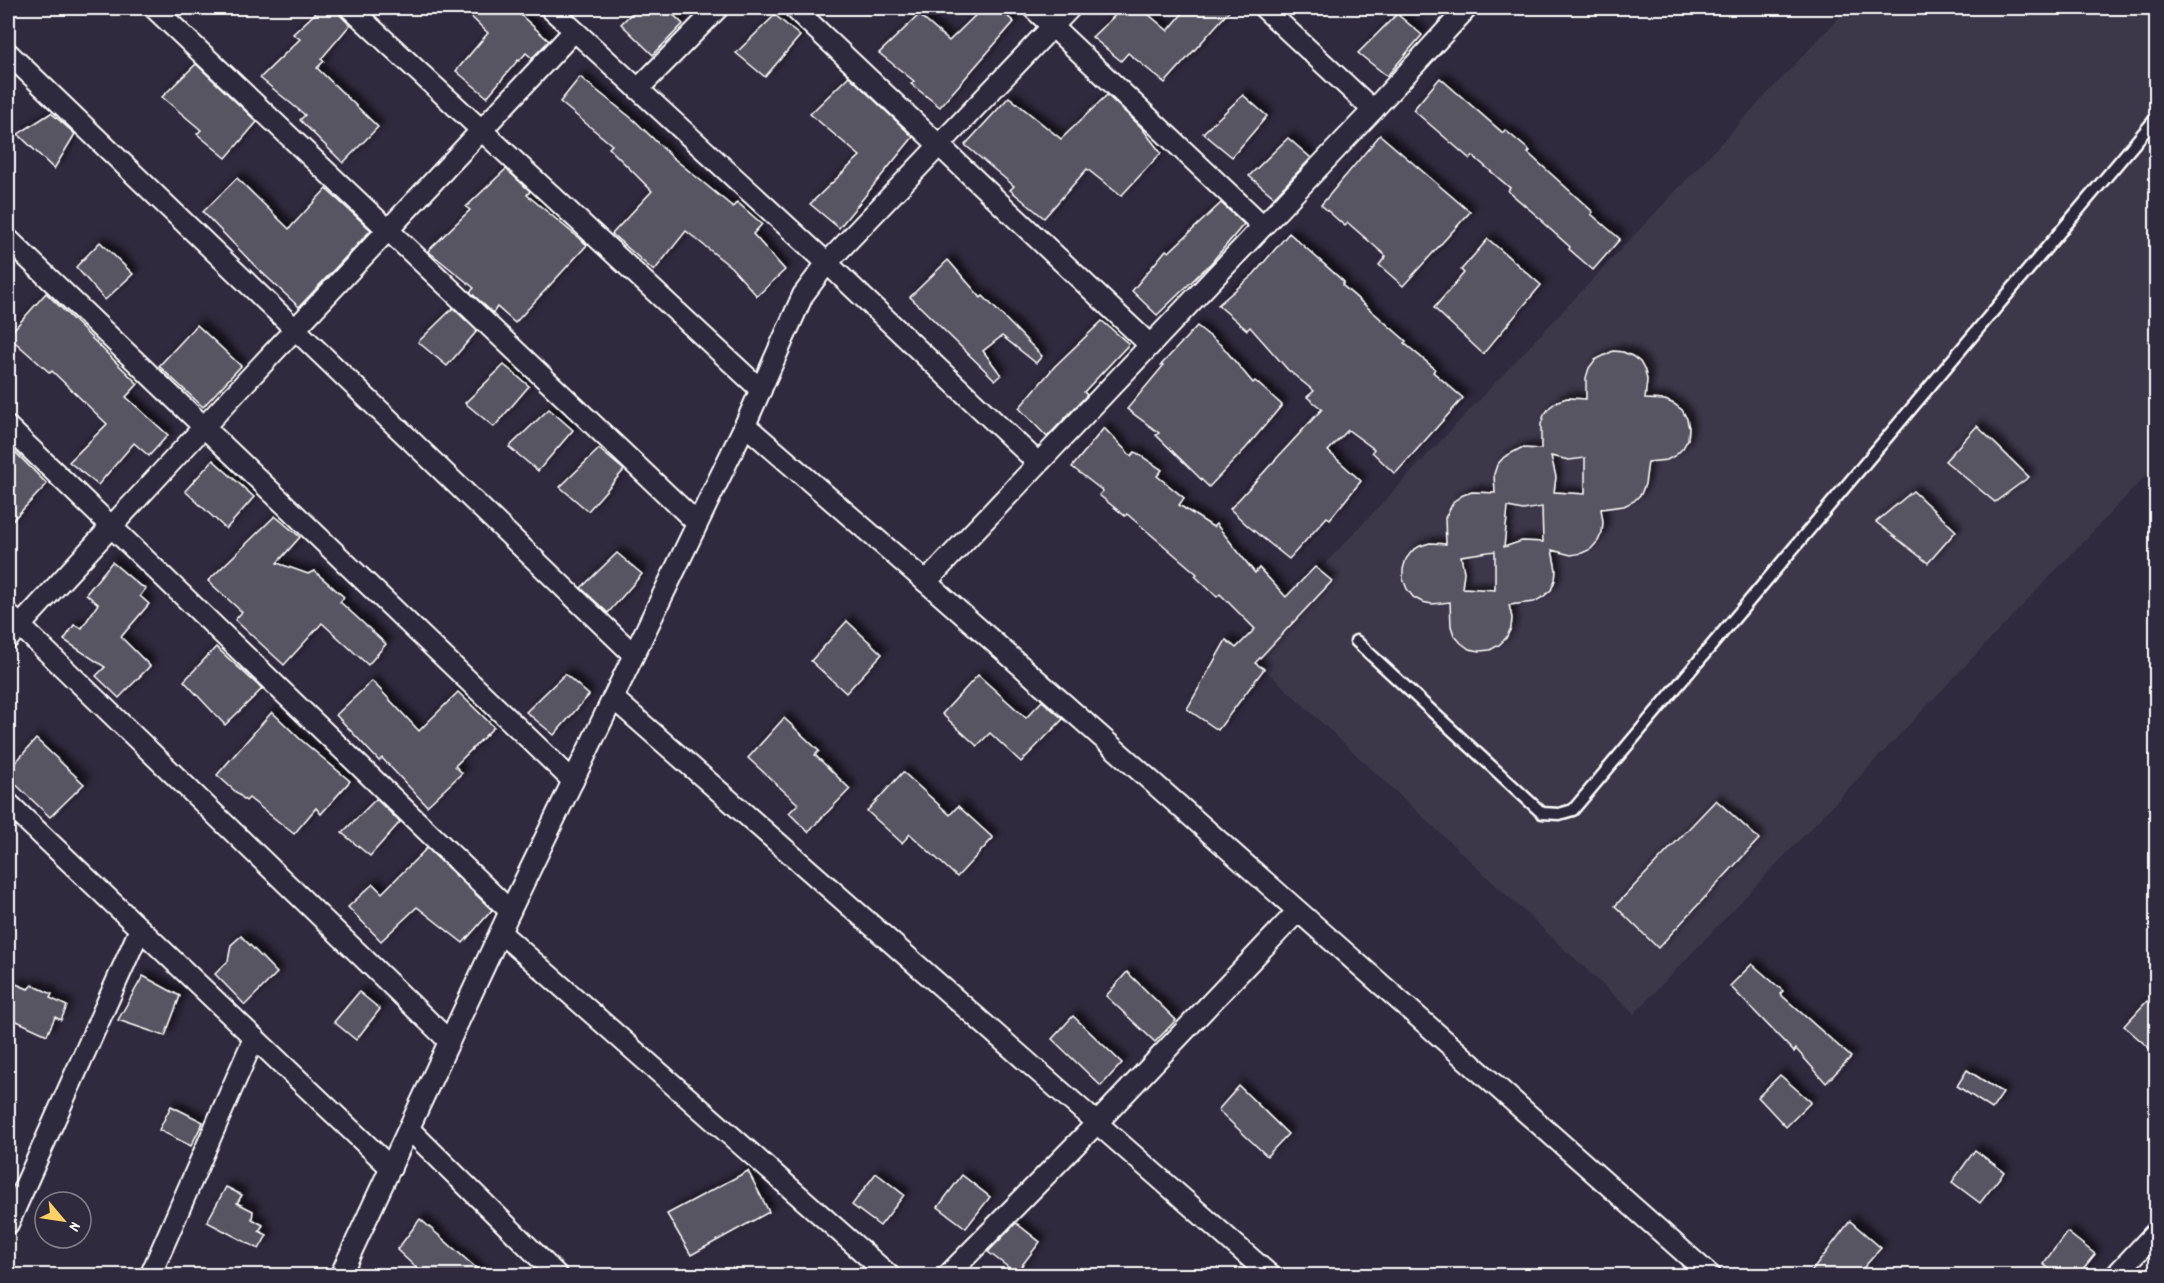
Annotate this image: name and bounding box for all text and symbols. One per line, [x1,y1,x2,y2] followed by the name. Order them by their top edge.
[33,1190,93,1250] north arrow
[62,1217,86,1235] text: N

